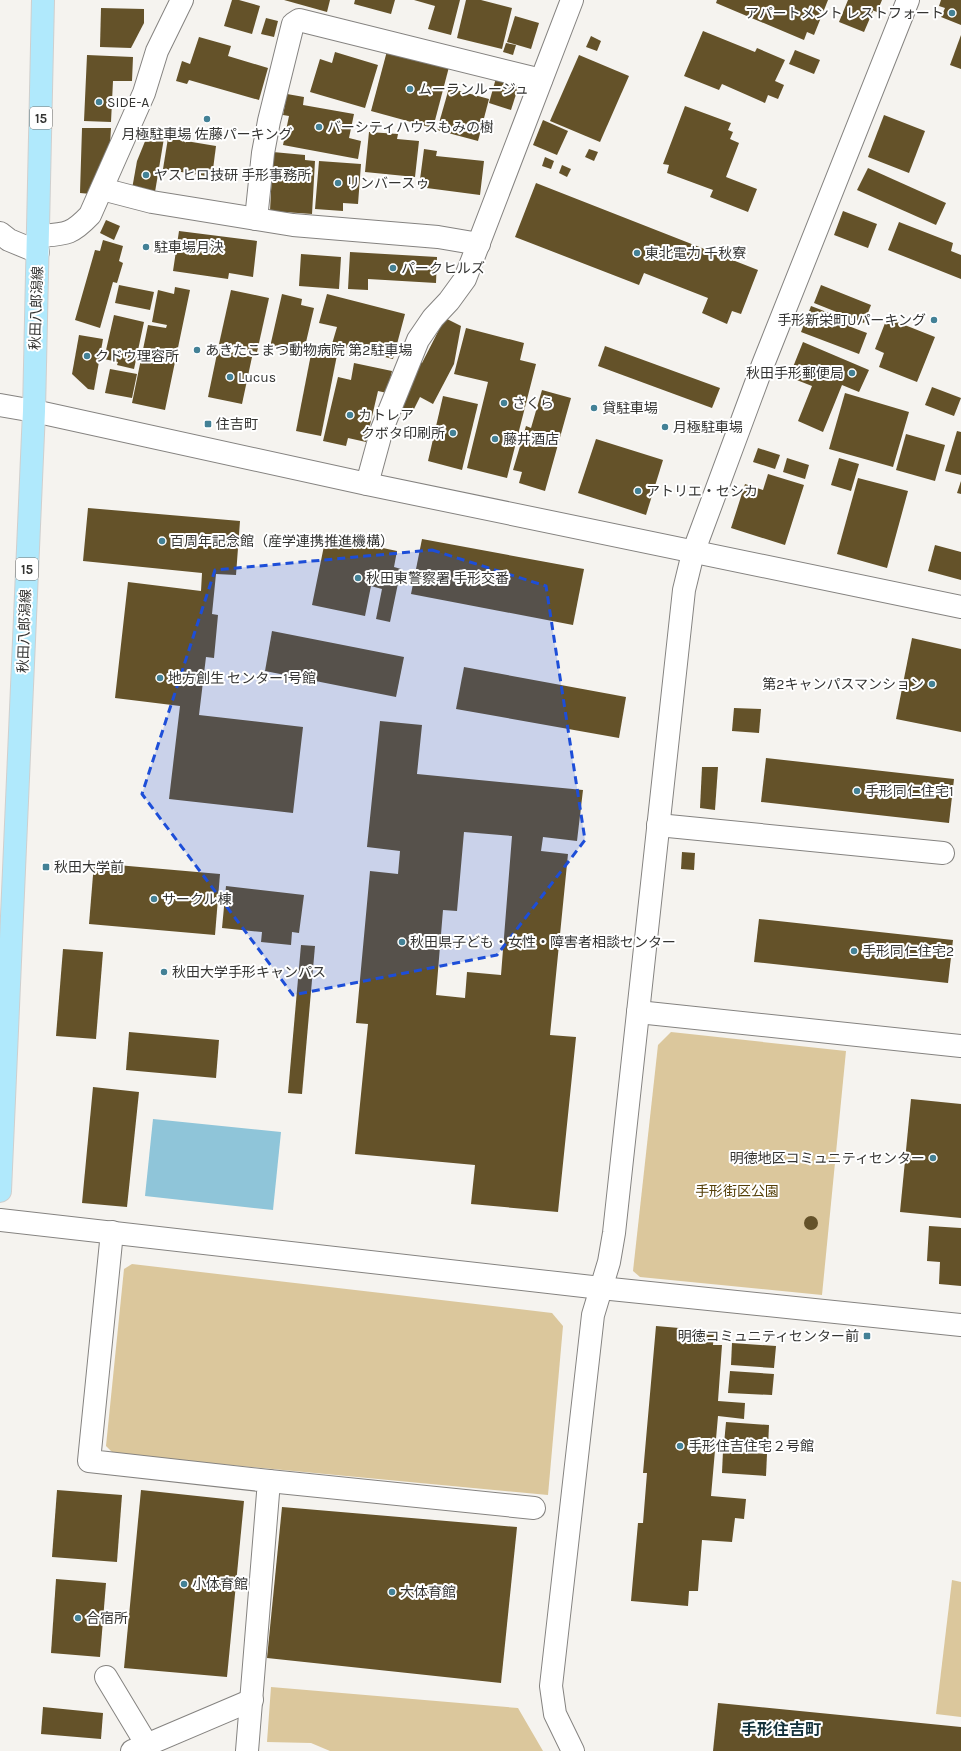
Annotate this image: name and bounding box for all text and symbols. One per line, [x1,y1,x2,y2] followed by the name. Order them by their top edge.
[745,5,944,22] place label: アパートメント レストフォート
[947,8,957,18] marker: アパートメント レストフォート
[418,81,529,98] place label: ムーランルージュ
[405,84,415,94] marker: ムーランルージュ
[107,94,149,111] place label: SIDE-A
[94,97,104,107] marker: SIDE-A
[30,107,52,129] road number: 15
[202,114,212,124] marker: 月極駐車場 佐藤パーキング
[327,119,494,136] place label: バーシティハウスもみの樹
[314,122,324,132] marker: バーシティハウスもみの樹
[122,126,292,143] place label: 月極駐車場 佐藤パーキング
[154,167,311,184] place label: ヤスヒロ技研 手形事務所
[141,170,151,180] marker: ヤスヒロ技研 手形事務所
[346,175,429,192] place label: リンバースゥ
[333,178,343,188] marker: リンバースゥ
[154,239,224,256] place label: 駐車場月決
[141,242,151,252] marker: 駐車場月決
[645,245,746,262] place label: 東北電力 千秋寮
[632,248,642,258] marker: 東北電力 千秋寮
[401,260,485,277] place label: パークヒルズ
[388,263,398,273] marker: パークヒルズ
[27,266,46,350] street label: 秋田八郎潟線
[777,312,926,329] place label: 手形新栄町Uパーキング
[929,315,939,325] marker: 手形新栄町Uパーキング
[205,342,412,359] place label: あきたこまつ動物病院 第2駐車場
[192,345,202,355] marker: あきたこまつ動物病院 第2駐車場
[95,348,179,365] place label: クドウ理容所
[82,351,92,361] marker: クドウ理容所
[746,365,844,382] place label: 秋田手形郵便局
[847,368,857,378] marker: 秋田手形郵便局
[238,369,276,386] place label: Lucus
[225,372,235,382] marker: Lucus
[512,395,554,412] place label: さくら
[499,398,509,408] marker: さくら
[602,400,658,417] place label: 貸駐車場
[589,403,599,413] marker: 貸駐車場
[358,407,414,424] place label: カトレア
[345,410,355,420] marker: カトレア
[216,416,258,433] place label: 住吉町
[203,419,213,429] marker: 住吉町
[673,419,743,436] place label: 月極駐車場
[660,422,670,432] marker: 月極駐車場
[361,425,445,442] place label: クボタ印刷所
[448,428,458,438] marker: クボタ印刷所
[503,431,559,448] place label: 藤井酒店
[490,434,500,444] marker: 藤井酒店
[646,483,758,500] place label: アトリエ・セシカ
[633,486,643,496] marker: アトリエ・セシカ
[170,533,394,550] place label: 百周年記念館（産学連携推進機構）
[157,536,167,546] marker: 百周年記念館（産学連携推進機構）
[16,558,38,580] road number: 15
[366,570,509,587] place label: 秋田東警察署 手形交番
[353,573,363,583] marker: 秋田東警察署 手形交番
[15,589,34,673] street label: 秋田八郎潟線
[168,670,316,687] place label: 地方創生 センター1号館
[155,673,165,683] marker: 地方創生 センター1号館
[762,676,924,693] place label: 第2キャンパスマンション
[927,679,937,689] marker: 第2キャンパスマンション
[865,783,954,800] place label: 手形同仁住宅1
[852,786,862,796] marker: 手形同仁住宅1
[54,859,124,876] place label: 秋田大学前
[41,862,51,872] marker: 秋田大学前
[162,891,232,908] place label: サークル棟
[149,894,159,904] marker: サークル棟
[410,934,676,951] place label: 秋田県子ども・女性・障害者相談センター
[397,937,407,947] marker: 秋田県子ども・女性・障害者相談センター
[862,943,954,960] place label: 手形同仁住宅2
[849,946,859,956] marker: 手形同仁住宅2
[172,964,326,981] place label: 秋田大学手形キャンパス
[159,967,169,977] marker: 秋田大学手形キャンパス
[730,1150,925,1167] place label: 明徳地区コミュニティセンター
[928,1153,938,1163] marker: 明徳地区コミュニティセンター
[695,1183,779,1200] park label: 手形街区公園
[678,1328,859,1345] place label: 明徳コミュニティセンター前
[862,1331,872,1341] marker: 明徳コミュニティセンター前
[688,1438,814,1455] place label: 手形住吉住宅２号館
[675,1441,685,1451] marker: 手形住吉住宅２号館
[192,1576,248,1593] place label: 小体育館
[179,1579,189,1589] marker: 小体育館
[400,1584,456,1601] place label: 大体育館
[387,1587,397,1597] marker: 大体育館
[86,1610,128,1627] place label: 合宿所
[73,1613,83,1623] marker: 合宿所
[741,1720,821,1739] district label: 手形住吉町

